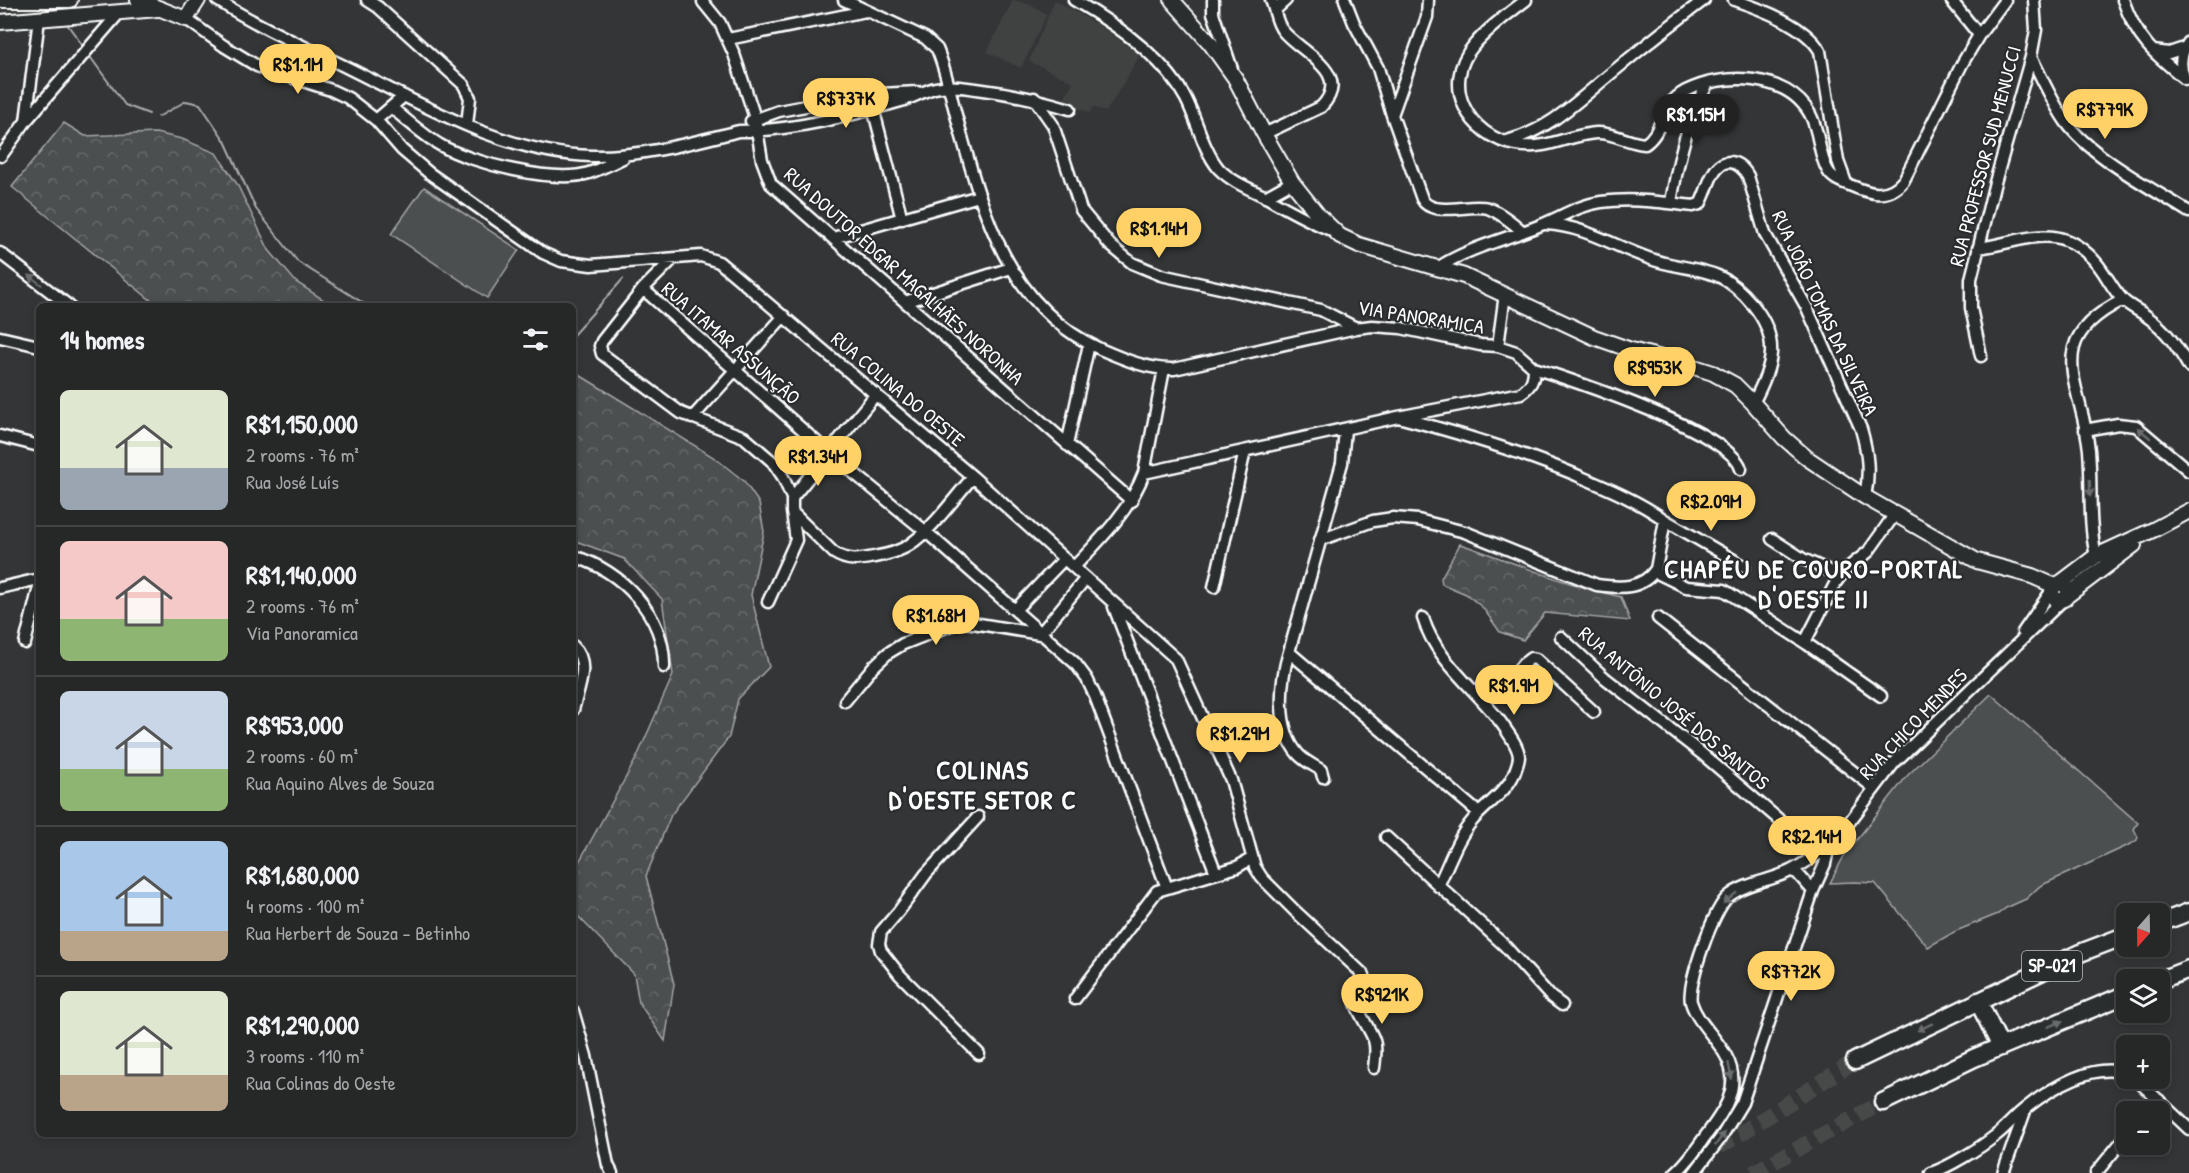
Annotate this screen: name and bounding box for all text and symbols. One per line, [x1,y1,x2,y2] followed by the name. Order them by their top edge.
[1942,43,2027,269] street label: RUA PROFESSOR SUD MENUCCI
[249,44,347,95] pin: R$1.1M
[273,50,323,77] text: R$1.1M
[797,78,895,129] pin: R$737K
[817,84,875,111] text: R$737K
[2056,89,2154,140] pin: R$779K
[1641,94,1751,145] pin: R$1.15M
[2077,95,2133,122] text: R$779K
[1667,100,1725,127] text: R$1.15M
[779,161,1030,391] street label: RUA DOUTOR EDGAR MAGALHÃES NORONHA
[1766,206,1885,420] street label: RUA JOÃO TOMAS DA SILVEIRA
[1104,208,1214,259] pin: R$1.14M
[1130,214,1188,241] text: R$1.14M
[27,274,42,286] one-way arrow
[656,275,806,410] street label: RUA ITAMAR ASSUNÇÃO
[1356,293,1486,340] street label: VIA PANORAMICA
[60,322,145,357] text: 14 homes
[519,323,552,356] icon: filters
[826,325,971,452] street label: RUA COLINA DO OESTE
[1606,347,1704,398] pin: R$953K
[1628,353,1682,380] text: R$953K
[246,406,358,441] text: R$1,150,000
[108,414,180,486] icon: home
[2136,427,2152,440] one-way arrow
[763,436,873,487] pin: R$1.34M
[246,441,359,468] text: 2 rooms · 76 m²
[788,442,848,469] text: R$1.34M
[246,468,339,495] text: Rua José Luís
[2086,478,2095,497] one-way arrow
[1656,481,1766,532] pin: R$2.09M
[1680,487,1742,514] text: R$2.09M
[1664,551,1964,616] district label: CHAPÉU DE COURO-PORTAL D'OESTE II
[246,557,357,592] text: R$1,140,000
[108,565,180,637] icon: home
[246,592,359,619] text: 2 rooms · 76 m²
[881,595,991,646] pin: R$1.68M
[906,601,966,628] text: R$1.68M
[246,619,358,646] text: Via Panoramica
[1573,620,1775,795] street label: RUA ANTÔNIO JOSÉ DOS SANTOS
[1853,662,1973,785] street label: RUA CHICO MENDES
[1465,665,1563,716] pin: R$1.9M
[1489,671,1539,698] text: R$1.9M
[246,707,343,742] text: R$953,000
[1185,713,1295,764] pin: R$1.29M
[108,715,180,787] icon: home
[1210,719,1270,746] text: R$1.29M
[246,742,358,769] text: 2 rooms · 60 m²
[889,752,1077,817] district label: COLINAS D'OESTE SETOR C
[246,769,434,796] text: Rua Aquino Alves de Souza
[1757,816,1867,867] pin: R$2.14M
[1782,822,1842,849] text: R$2.14M
[246,857,359,892] text: R$1,680,000
[108,865,180,937] icon: home
[1722,891,1738,904] one-way arrow
[246,892,364,919] text: 4 rooms · 100 m²
[2116,903,2170,957] north arrow
[2116,903,2170,1155] map controls
[246,919,470,946] text: Rua Herbert de Souza - Betinho
[1742,951,1840,1002] pin: R$772K
[2022,951,2082,981] road number: SP-021
[1762,957,1820,984] text: R$772K
[2116,969,2170,1023] button: layers
[1333,974,1431,1025] pin: R$921K
[1355,980,1409,1007] text: R$921K
[246,1007,359,1042] text: R$1,290,000
[108,1015,180,1087] icon: home
[2046,1019,2064,1028] one-way arrow
[1917,1022,1934,1032] one-way arrow
[2116,1035,2170,1089] button: +
[246,1042,364,1069] text: 3 rooms · 110 m²
[1726,1062,1735,1081] one-way arrow
[246,1069,396,1096] text: Rua Colinas do Oeste
[2116,1101,2170,1155] button: −
[1714,1131,1726,1147] one-way arrow

